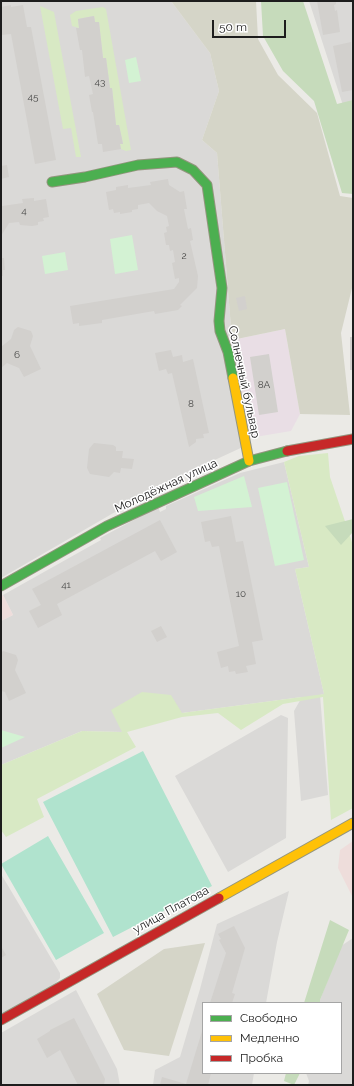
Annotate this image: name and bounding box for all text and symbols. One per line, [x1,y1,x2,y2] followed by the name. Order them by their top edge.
[214,12,288,38] scale bar
[219,20,247,34] text: 50 m
[95,76,105,88] house number: 43
[28,91,38,103] house number: 45
[21,205,27,217] house number: 4
[181,250,187,262] house number: 2
[225,325,263,439] street label: Солнечный бульвар
[14,349,20,361] house number: 6
[258,379,270,391] house number: 8А
[188,398,194,410] house number: 8
[112,456,220,516] street label: Молодёжная улица
[61,579,71,591] house number: 41
[236,588,246,600] house number: 10
[130,883,212,937] street label: улица Платова
[202,1002,342,1074] legend
[240,1011,297,1025] text: Свободно
[240,1031,299,1045] text: Медленно
[240,1051,283,1065] text: Пробка

